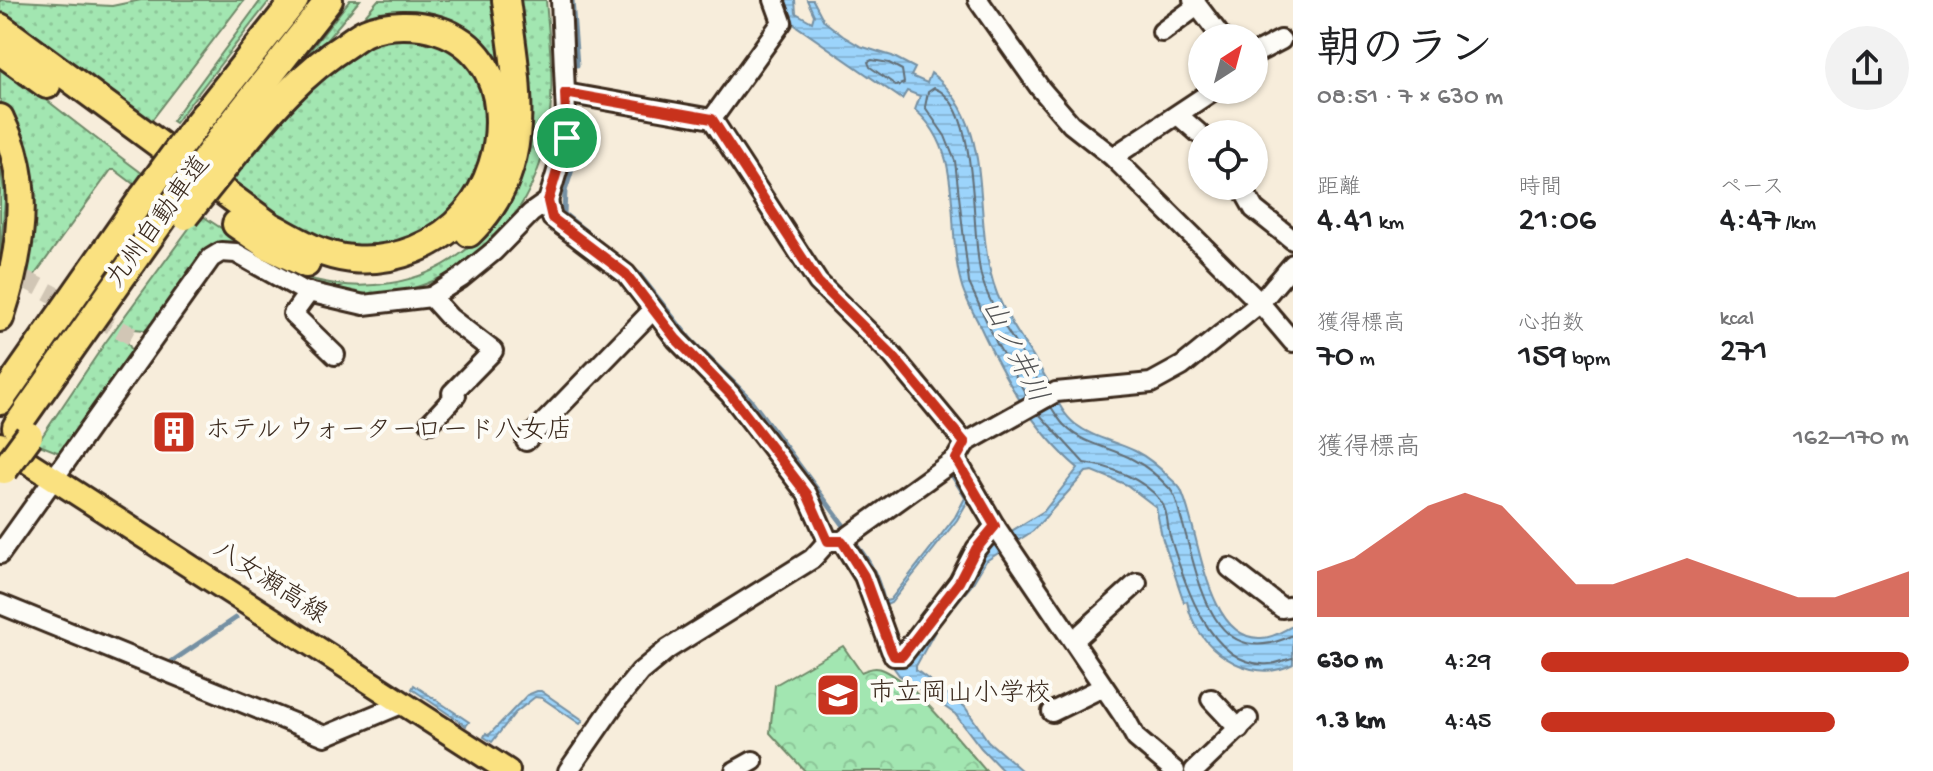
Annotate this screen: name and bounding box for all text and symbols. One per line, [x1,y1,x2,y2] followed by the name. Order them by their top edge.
[1188,24,1268,104] north arrow
[1188,24,1268,200] map controls
[1825,26,1909,110] button: share
[1317,27,1493,79] text: 朝のラン
[1317,83,1503,114] text: 08:51 · 7 × 630 m
[533,104,601,172] pin
[545,116,589,160] icon: arrive
[1188,120,1268,200] button: locate
[100,150,218,295] street label: 九州自動車道
[1317,176,1361,202] text: 距離
[1518,176,1562,202] text: 時間
[1720,176,1784,202] text: ペース
[1317,202,1374,242] text: 4.41
[1518,202,1596,242] text: 21:06
[1720,202,1780,242] text: 4:47
[1374,211,1404,237] text: km
[1780,211,1816,237] text: /km
[973,294,1054,409] water label: 山ノ井川
[1720,307,1754,333] text: kcal
[1317,312,1405,338] text: 獲得標高
[1518,312,1584,338] text: 心拍数
[1720,333,1768,373] text: 271
[1317,338,1354,378] text: 70
[1518,338,1567,378] text: 159
[1354,347,1375,373] text: m
[1567,347,1610,373] text: bpm
[150,408,198,456] building icon: ホテル ウォーターロード八女店
[205,415,573,448] place label: ホテル ウォーターロード八女店
[1793,424,1909,455] text: 162–170 m
[1317,434,1421,465] text: 獲得標高
[206,535,333,632] street label: 八女瀬高線
[1317,647,1383,678] text: 630 m
[1445,647,1491,678] text: 4:29
[814,671,862,719] school or university icon: 市立岡山小学校
[869,679,1051,711] place label: 市立岡山小学校
[1317,707,1385,738] text: 1.3 km
[1445,707,1491,738] text: 4:45

